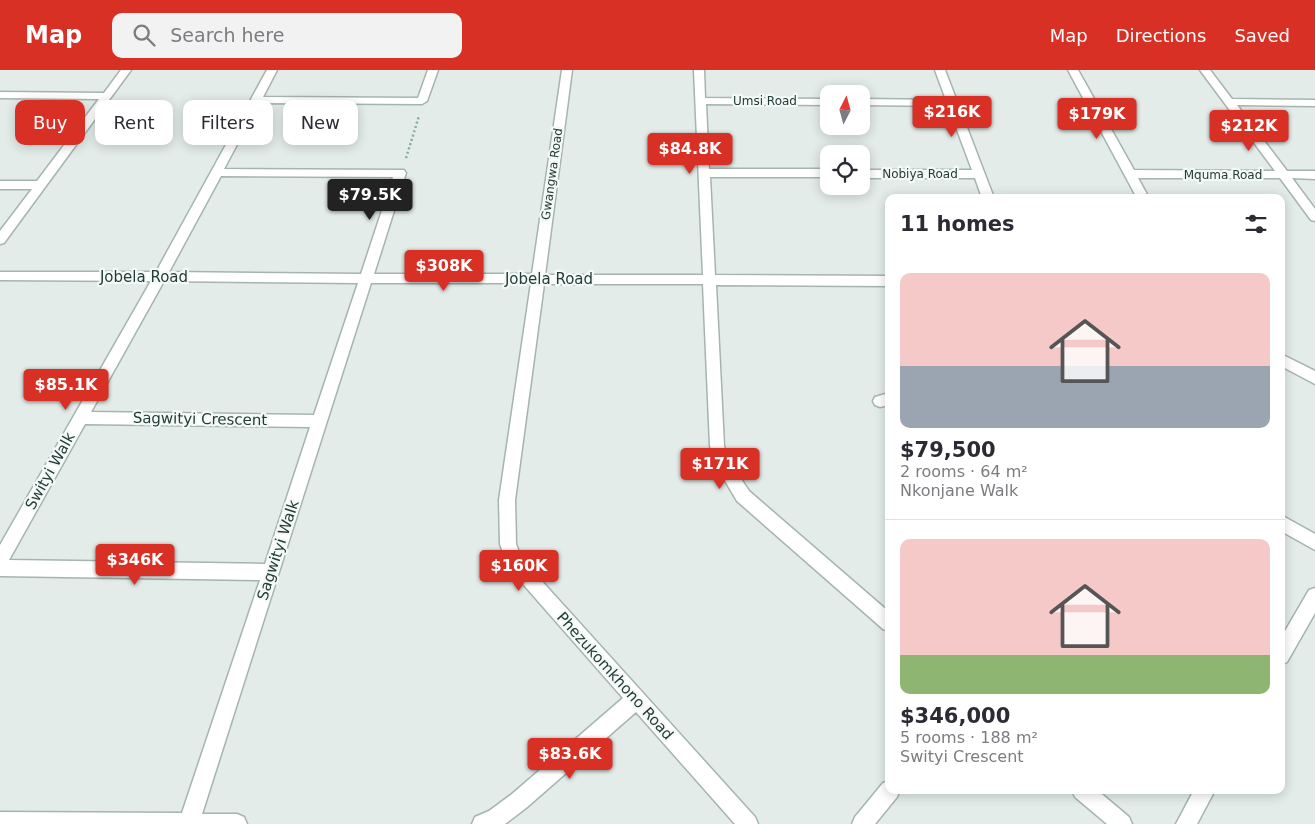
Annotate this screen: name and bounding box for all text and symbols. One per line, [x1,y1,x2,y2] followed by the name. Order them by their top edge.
[112,13,462,58] search box
[25,21,82,49] text: Map
[130,21,158,49] icon: search
[170,24,284,46] text: Search here
[1050,25,1088,46] text: Map
[1116,25,1206,46] text: Directions
[1234,25,1290,46] text: Saved
[820,85,870,135] north arrow
[820,85,870,195] map controls
[733,94,797,108] street label: Umsi Road
[917,96,987,138] pin: $216K
[1062,98,1132,140] pin: $179K
[15,100,85,145] chip: Buy
[95,100,173,145] chip: Rent
[183,100,273,145] chip: Filters
[283,100,358,145] chip: New
[924,102,980,121] text: $216K
[1069,104,1125,123] text: $179K
[1214,109,1284,152] pin: $212K
[1221,116,1277,135] text: $212K
[539,127,565,221] street label: Gwangwa Road
[649,132,731,175] pin: $84.8K
[658,139,722,158] text: $84.8K
[820,145,870,195] button: locate
[882,167,958,181] street label: Nobiya Road
[1184,168,1262,182] street label: Mquma Road
[329,178,411,221] pin: $79.5K
[338,185,402,204] text: $79.5K
[1242,210,1270,238] icon: filters
[900,212,1015,236] text: 11 homes
[409,250,479,292] pin: $308K
[416,256,472,275] text: $308K
[99,268,188,286] street label: Jobela Road
[504,270,593,288] street label: Jobela Road
[1040,306,1130,396] icon: home
[25,368,107,411] pin: $85.1K
[34,375,98,394] text: $85.1K
[133,409,268,429] street label: Sagwityi Crescent
[21,429,79,513] street label: Swityi Walk
[900,438,996,462] text: $79,500
[685,448,755,490] pin: $171K
[692,454,748,473] text: $171K
[900,462,1028,481] text: 2 rooms · 64 m²
[900,481,1018,500] text: Nkonjane Walk
[253,497,303,602] street label: Sagwityi Walk
[100,544,170,586] pin: $346K
[107,550,163,569] text: $346K
[484,550,554,592] pin: $160K
[491,556,547,575] text: $160K
[1040,571,1130,661] icon: home
[553,608,677,744] street label: Phezukomkhono Road
[900,704,1010,728] text: $346,000
[900,728,1038,747] text: 5 rooms · 188 m²
[529,738,611,780] pin: $83.6K
[538,744,602,763] text: $83.6K
[900,747,1024,766] text: Swityi Crescent

